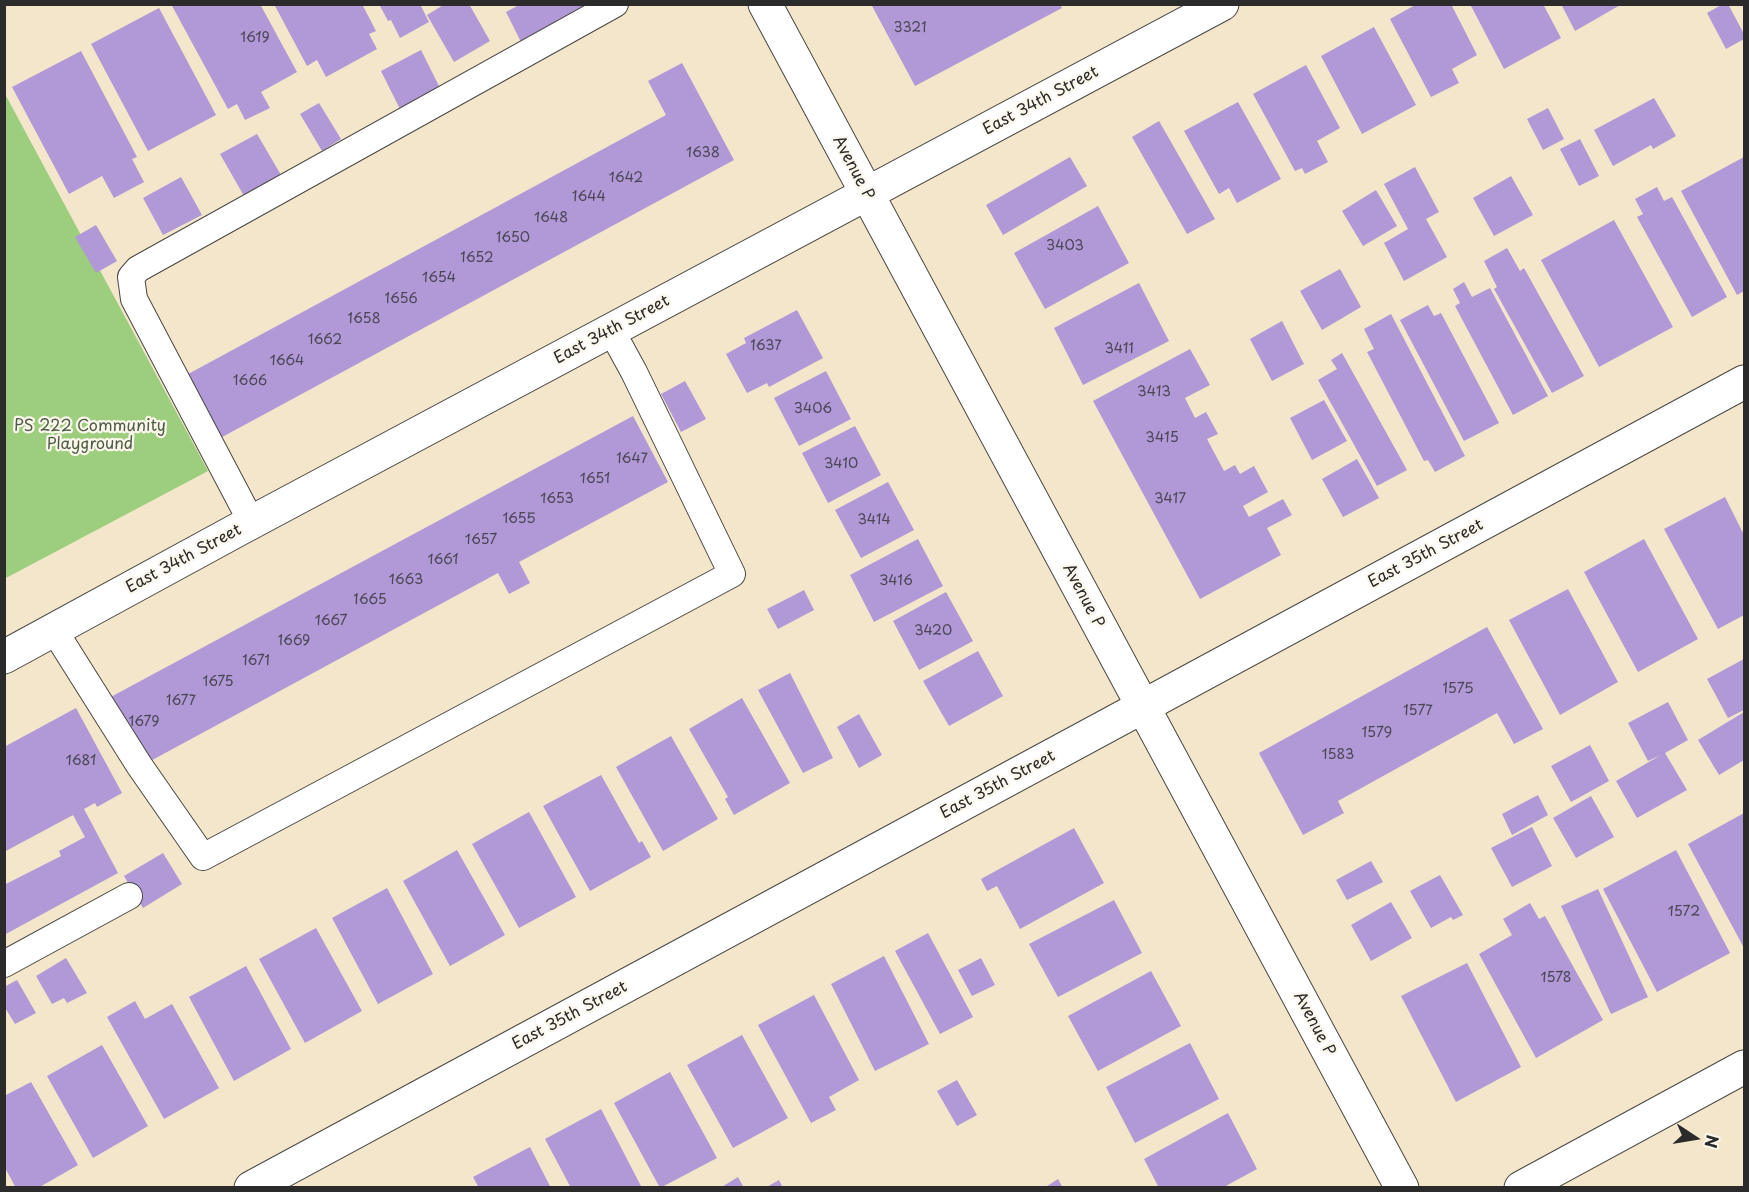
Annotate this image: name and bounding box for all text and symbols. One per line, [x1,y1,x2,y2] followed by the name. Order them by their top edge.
[893,20,927,36] house number: 3321
[240,30,270,46] house number: 1619
[980,62,1102,140] street label: East 34th Street
[828,133,878,203] street label: Avenue P
[686,145,720,161] house number: 1638
[609,170,643,186] house number: 1642
[572,189,606,205] house number: 1644
[534,210,568,226] house number: 1648
[496,230,530,246] house number: 1650
[1046,238,1084,254] house number: 3403
[460,250,494,266] house number: 1652
[422,270,456,286] house number: 1654
[384,291,418,307] house number: 1656
[551,291,673,369] street label: East 34th Street
[347,311,381,327] house number: 1658
[308,332,342,348] house number: 1662
[750,338,782,354] house number: 1637
[1104,341,1134,357] house number: 3411
[270,353,304,369] house number: 1664
[233,373,267,389] house number: 1666
[1137,384,1171,400] house number: 3413
[794,401,832,417] house number: 3406
[14,417,166,455] park label: PS 222 Community Playground
[1145,430,1179,446] house number: 3415
[616,451,648,467] house number: 1647
[824,456,858,472] house number: 3410
[580,471,610,487] house number: 1651
[540,491,574,507] house number: 1653
[1154,491,1186,507] house number: 3417
[502,511,536,527] house number: 1655
[857,512,891,528] house number: 3414
[1365,516,1487,592] street label: East 35th Street
[123,520,245,598] street label: East 34th Street
[465,532,497,548] house number: 1657
[427,552,459,568] house number: 1661
[1058,561,1108,631] street label: Avenue P
[389,572,423,588] house number: 1663
[879,573,913,589] house number: 3416
[353,592,387,608] house number: 1665
[315,613,347,629] house number: 1667
[914,623,952,639] house number: 3420
[278,633,310,649] house number: 1669
[242,653,270,669] house number: 1671
[202,674,234,690] house number: 1675
[1442,681,1474,697] house number: 1575
[166,693,196,709] house number: 1677
[1403,703,1433,719] house number: 1577
[129,714,159,730] house number: 1679
[1362,725,1392,741] house number: 1579
[937,747,1059,823] street label: East 35th Street
[1322,747,1354,763] house number: 1583
[66,753,96,769] house number: 1681
[1668,904,1700,920] house number: 1572
[1540,970,1572,986] house number: 1578
[509,978,631,1054] street label: East 35th Street
[1289,989,1339,1059] street label: Avenue P
[1665,1108,1725,1168] north arrow
[1700,1133,1726,1150] text: N

